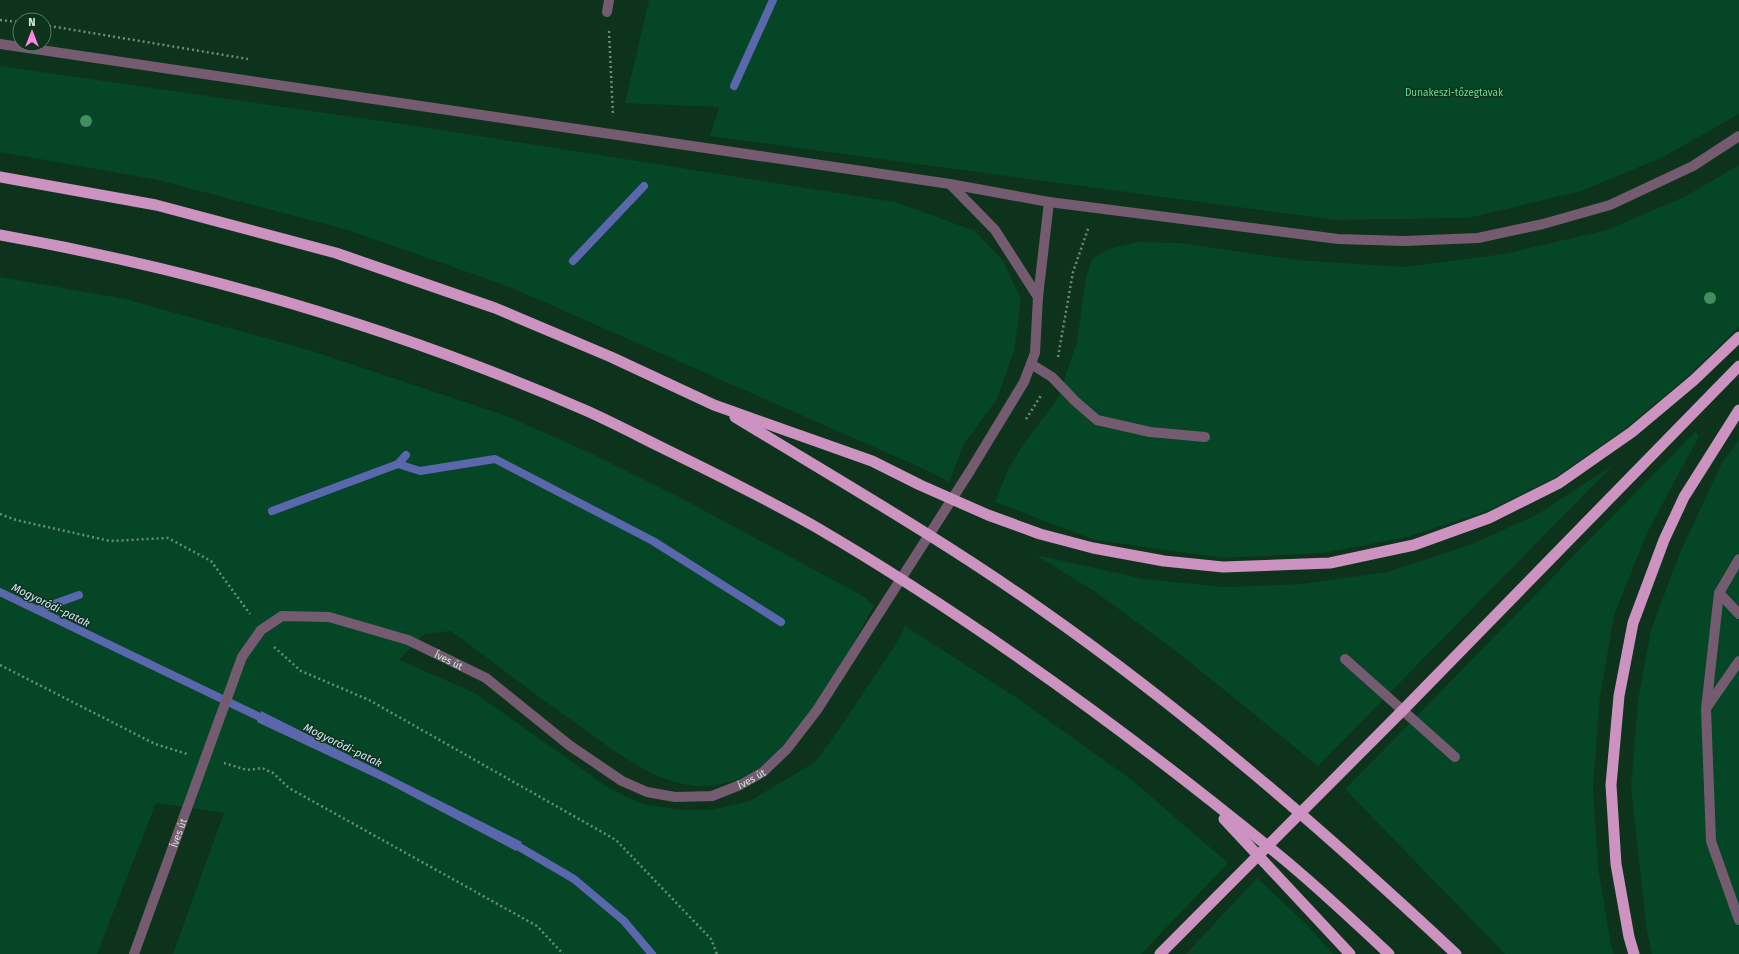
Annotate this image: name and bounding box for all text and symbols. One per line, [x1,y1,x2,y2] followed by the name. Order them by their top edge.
[12,12,52,52] north arrow
[28,16,36,29] text: N
[1405,86,1504,99] park label: Dunakeszi-tőzegtavak
[9,581,92,630] water label: Mogyoródi-patak
[432,647,465,673] street label: Íves út
[301,721,384,770] water label: Mogyoródi-patak
[736,767,768,792] street label: Íves út
[166,817,190,849] street label: Íves út

